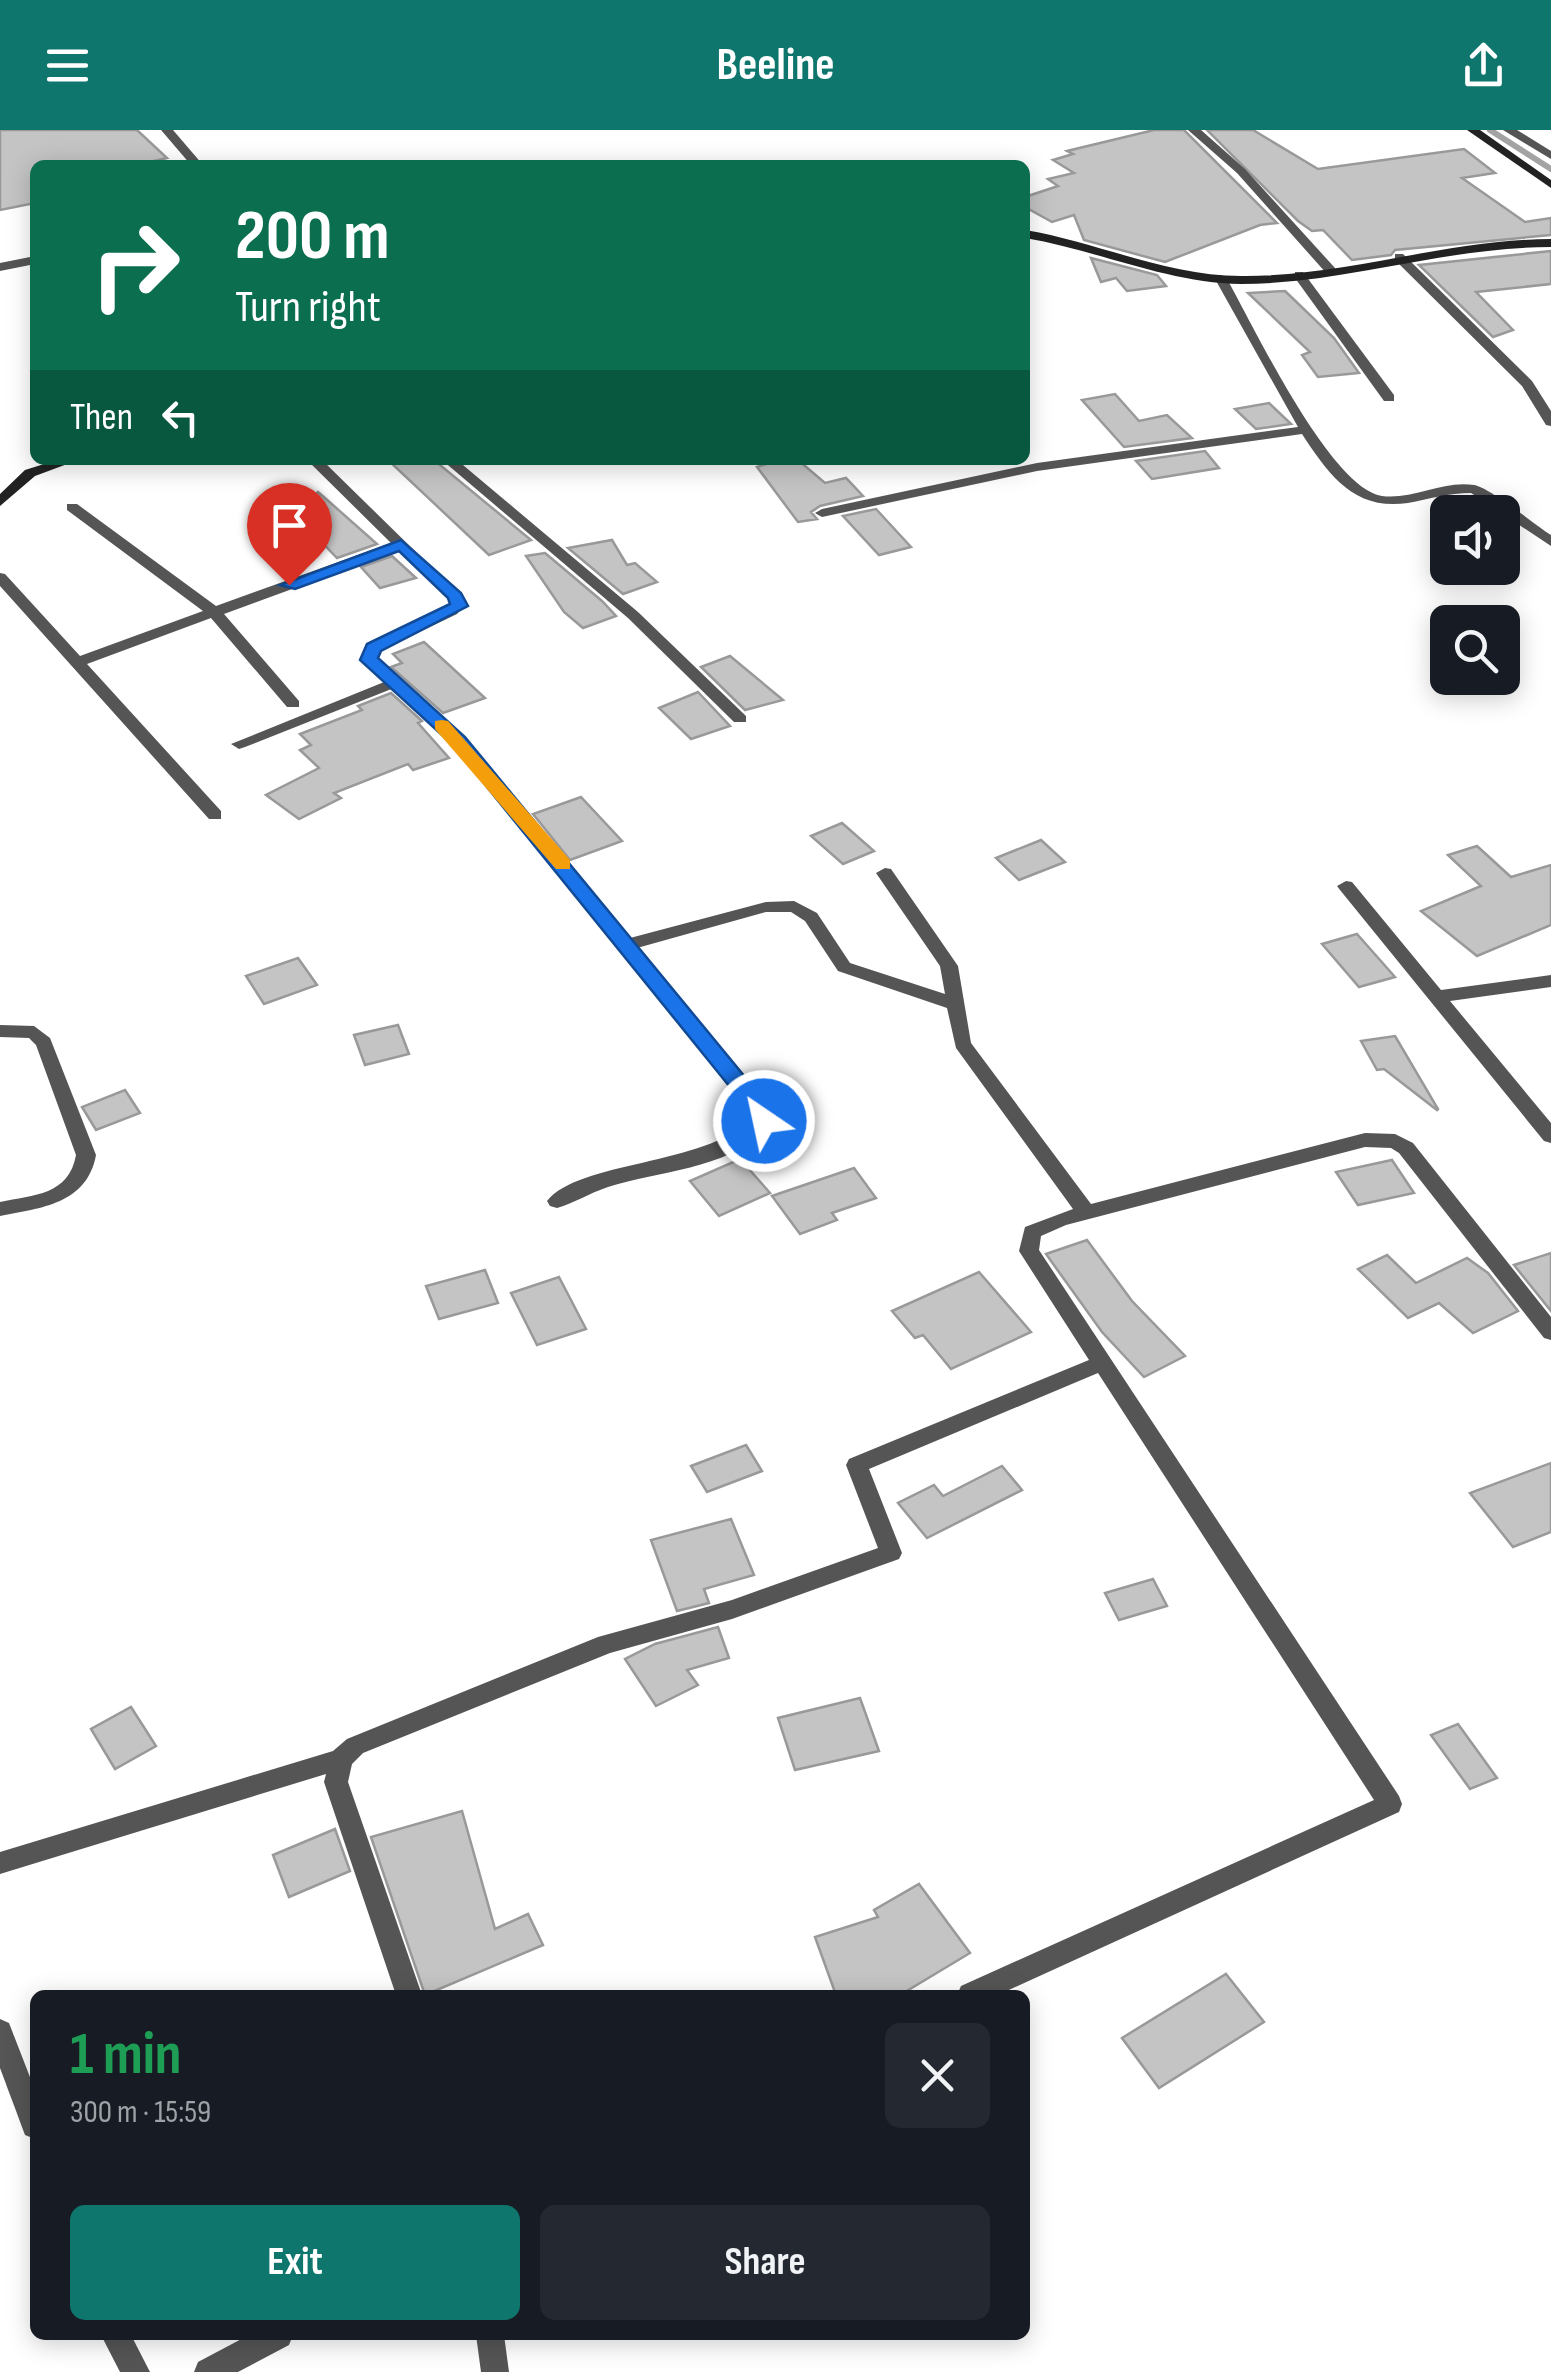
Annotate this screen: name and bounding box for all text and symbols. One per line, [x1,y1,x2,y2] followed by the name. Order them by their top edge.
[40,38,95,93] icon: menu
[717,38,834,93] text: Beeline
[1456,38,1511,93] icon: share
[235,195,390,279] text: 200 m
[70,200,200,330] icon: right
[235,280,381,335] text: Turn right
[153,390,208,445] icon: left
[70,395,133,440] text: Then
[247,483,332,586] pin
[1430,495,1520,695] map controls
[1430,495,1520,585] button: sound
[262,498,317,553] icon: arrive
[1430,605,1520,695] button: search
[712,1069,816,1173] position arrow
[70,2019,182,2091] text: 1 min
[885,2023,990,2128] button: close
[70,2093,211,2132] text: 300 m · 15:59
[70,2205,520,2320] button: Exit
[540,2205,990,2320] button: Share

